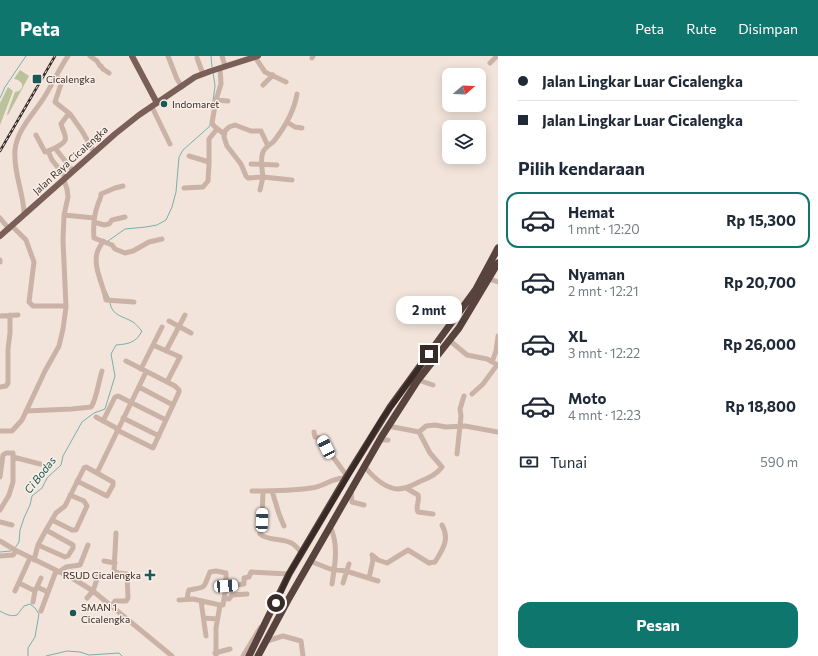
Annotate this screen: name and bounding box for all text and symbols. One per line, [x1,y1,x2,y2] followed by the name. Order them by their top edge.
[20,17,60,40] text: Peta
[635,20,664,37] text: Peta
[686,20,716,37] text: Rute
[738,20,798,37] text: Disimpan
[442,68,486,112] north arrow
[442,68,486,164] map controls
[542,72,743,90] text: Jalan Lingkar Luar Cicalengka
[31,73,43,85] marker: Cicalengka
[46,73,95,85] place label: Cicalengka
[172,98,219,110] place label: Indomaret
[159,99,169,109] marker: Indomaret
[542,111,743,129] text: Jalan Lingkar Luar Cicalengka
[442,120,486,164] button: layers
[30,123,110,197] street label: Jalan Raya Cicalengka
[518,157,645,179] text: Pilih kendaraan
[520,202,556,238] icon: car
[568,203,614,221] text: Hemat
[726,211,796,229] text: Rp 15,300
[568,221,640,237] text: 1 mnt · 12:20
[520,264,556,300] icon: car
[568,265,625,283] text: Nyaman
[724,273,796,291] text: Rp 20,700
[568,283,638,299] text: 2 mnt · 12:21
[396,296,462,324] callout: 2 mnt
[412,302,446,318] text: 2 mnt
[520,326,556,362] icon: car
[568,327,587,345] text: XL
[723,335,796,353] text: Rp 26,000
[420,345,438,363] route end
[568,345,640,361] text: 3 mnt · 12:22
[520,388,556,424] icon: car
[568,389,607,407] text: Moto
[725,397,796,415] text: Rp 18,800
[568,407,641,423] text: 4 mnt · 12:23
[315,434,337,460] car
[518,451,540,473] icon: cash
[550,453,587,471] text: Tunai
[21,454,58,496] water label: Ci Bodas
[760,454,798,470] text: 590 m
[256,508,268,532] car
[63,569,141,581] place label: RSUD Cicalengka
[144,569,156,581] marker: RSUD Cicalengka
[214,579,238,593] car
[267,594,285,612] route start
[81,601,130,625] place label: SMAN 1 Cicalengka
[518,602,798,648] button: Pesan
[68,608,78,618] marker: SMAN 1 Cicalengka

